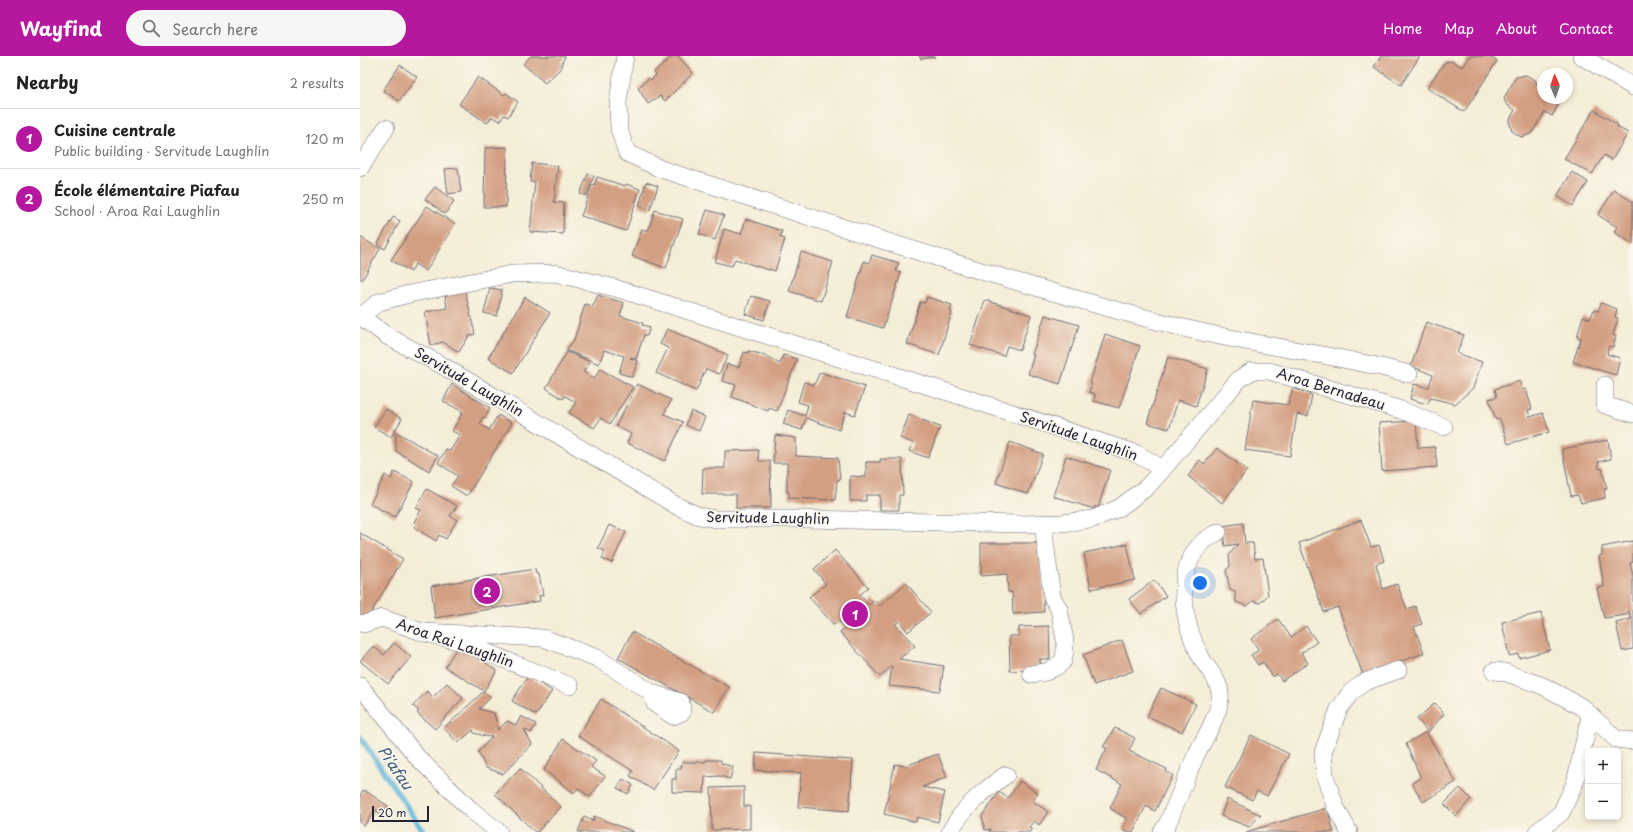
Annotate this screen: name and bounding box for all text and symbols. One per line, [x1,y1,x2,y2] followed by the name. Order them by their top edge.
[126,10,406,46] search box
[20,14,102,42] text: Wayfind
[140,17,162,39] icon: search
[172,17,258,40] text: Search here
[1383,18,1422,39] text: Home
[1444,18,1474,39] text: Map
[1496,18,1537,39] text: About
[1559,18,1613,39] text: Contact
[1537,68,1573,104] north arrow
[16,69,78,95] text: Nearby
[290,73,344,92] text: 2 results
[54,118,176,141] text: Cuisine centrale
[26,129,32,148] text: 1
[305,129,344,148] text: 120 m
[54,141,269,160] text: Public building · Servitude Laughlin
[54,178,240,201] text: École élémentaire Piafau
[24,189,34,208] text: 2
[302,189,344,208] text: 250 m
[54,201,220,220] text: School · Aroa Rai Laughlin
[411,342,528,421] street label: Servitude Laughlin
[1274,362,1388,415] street label: Aroa Bernadeau
[1017,406,1141,466] street label: Servitude Laughlin
[706,506,830,529] street label: Servitude Laughlin
[1190,573,1210,593] your location
[474,576,500,606] pin: 2
[842,599,868,629] pin: 1
[394,613,517,672] street label: Aroa Rai Laughlin
[373,740,420,795] water label: Pi'afau
[1585,748,1621,820] map controls
[1585,748,1621,784] button: +
[1585,784,1621,820] button: −
[372,804,429,823] scale bar
[378,804,406,821] text: 20 m

